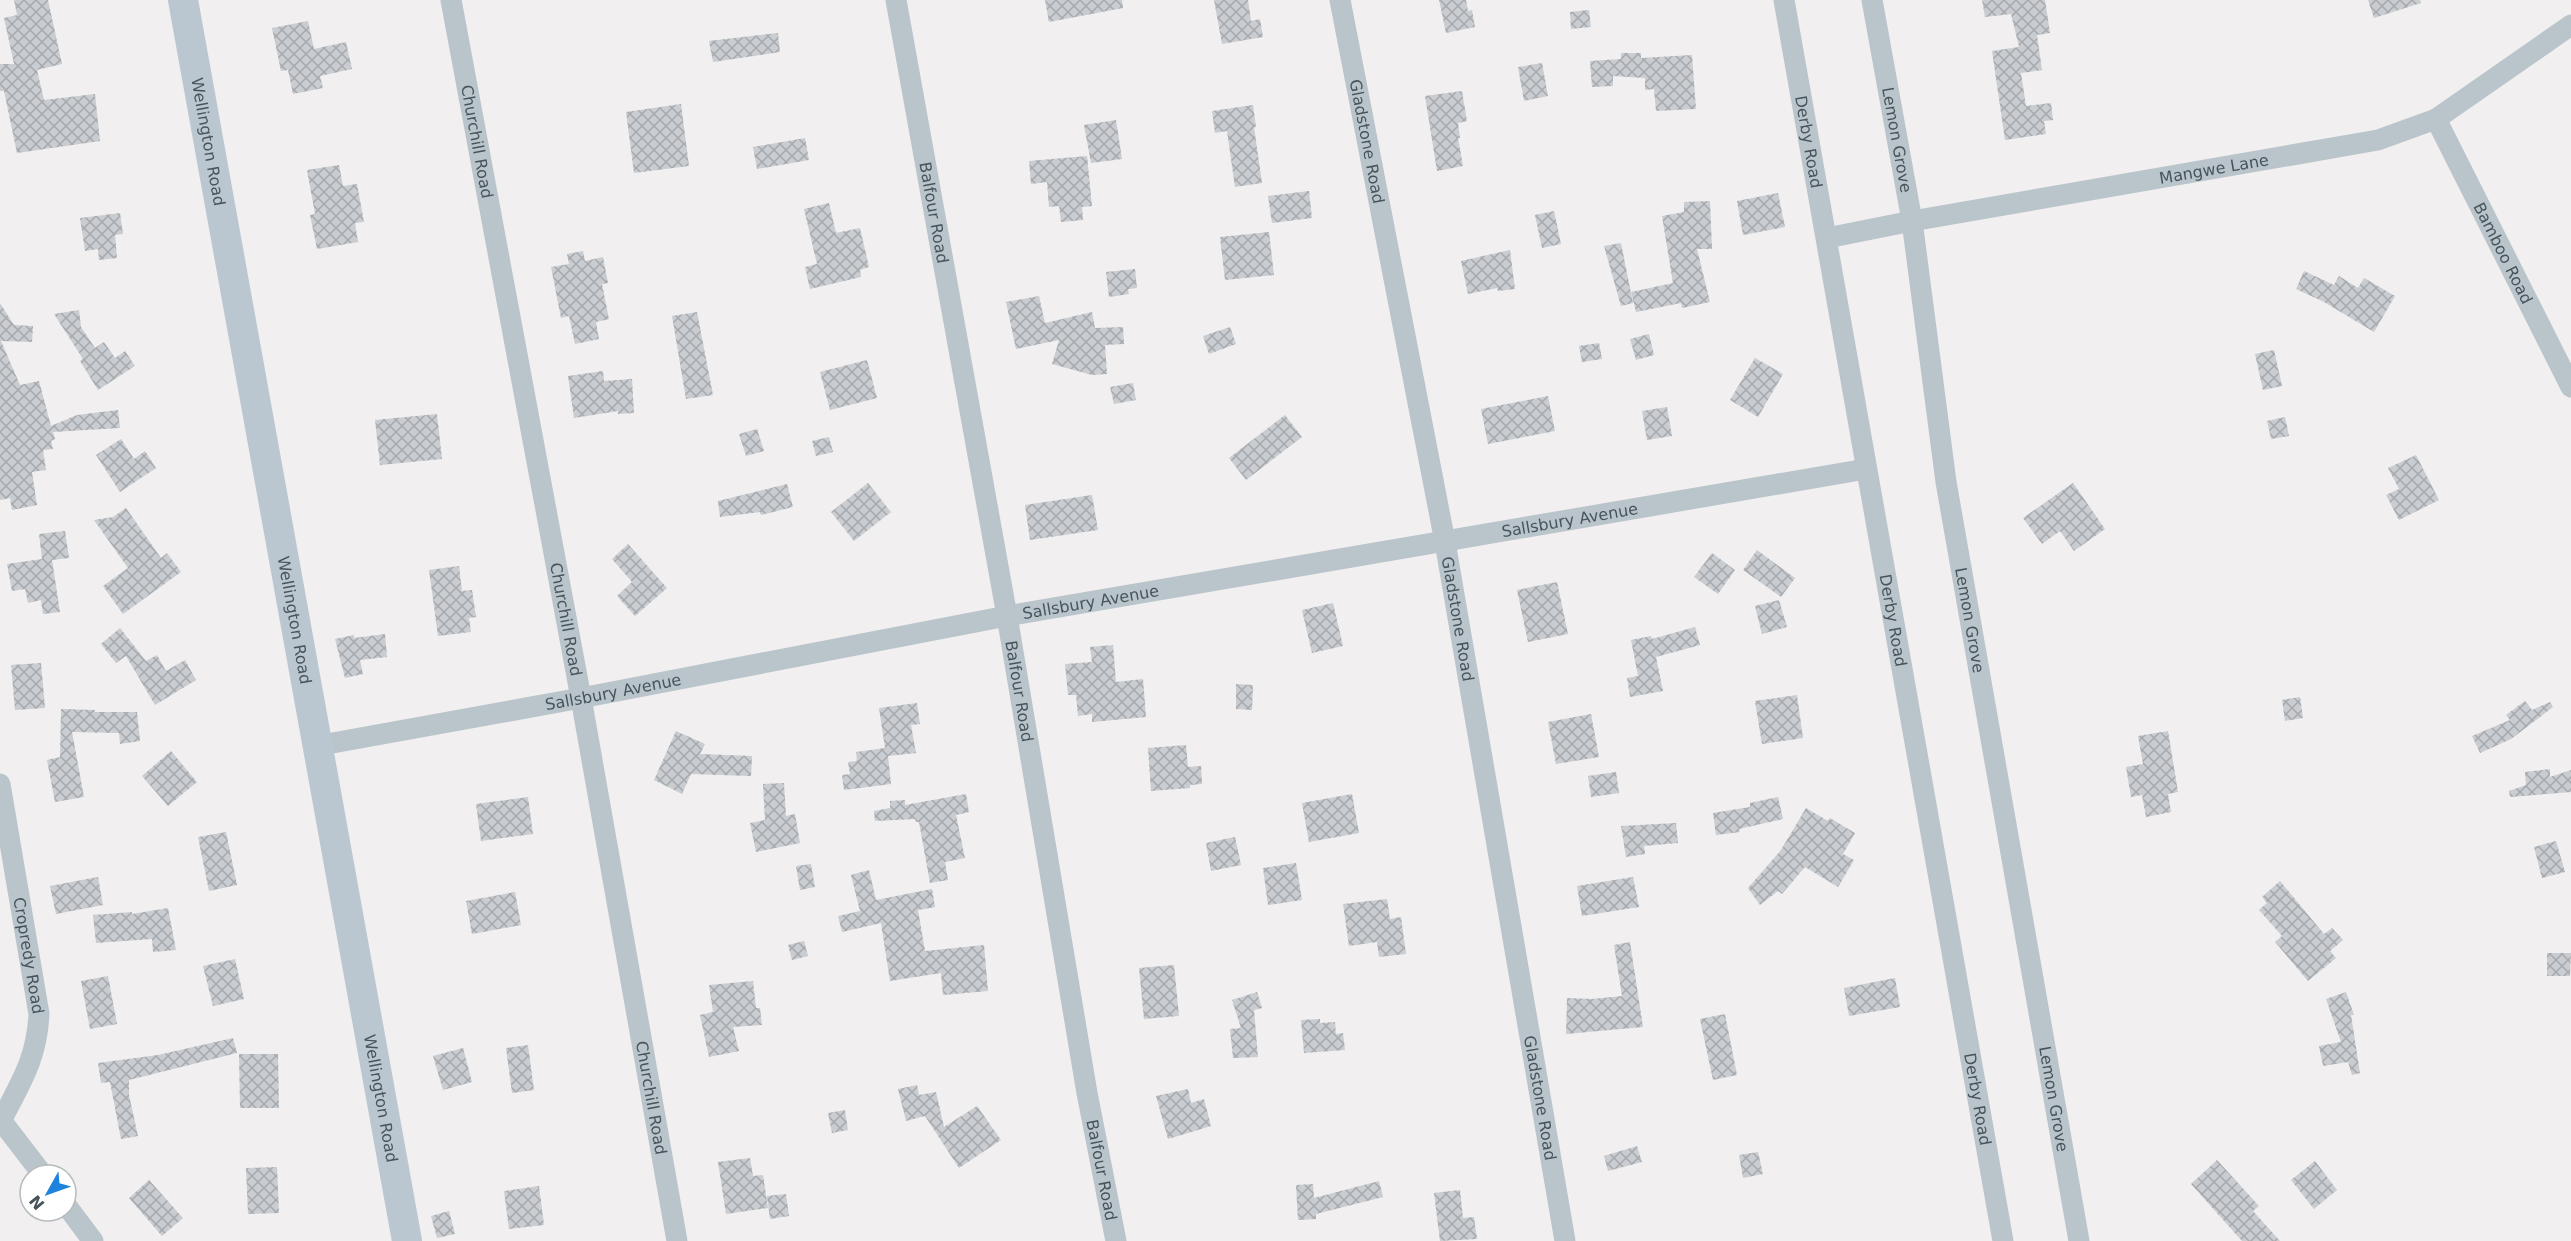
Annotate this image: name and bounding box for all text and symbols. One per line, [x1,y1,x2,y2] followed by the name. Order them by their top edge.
[188,76,229,207] street label: Wellington Road
[1346,77,1389,205] street label: Gladstone Road
[457,83,497,200] street label: Churchill Road
[1878,85,1916,194] street label: Lemon Grove
[1792,94,1827,190] street label: Derby Road
[2158,150,2270,187] street label: Mangwe Lane
[916,160,953,265] street label: Balfour Road
[2470,199,2537,307] street label: Bamboo Road
[1500,499,1639,541] street label: Sallsbury Avenue
[274,554,316,686] street label: Wellington Road
[1438,555,1478,683] street label: Gladstone Road
[546,561,586,678] street label: Churchill Road
[1952,566,1989,674] street label: Lemon Grove
[1876,573,1911,668] street label: Derby Road
[1021,581,1160,623] street label: Sallsbury Avenue
[1002,639,1037,743] street label: Balfour Road
[544,669,683,714] street label: Sallsbury Avenue
[10,896,48,1015] street label: Cropredy Road
[360,1033,402,1164] street label: Wellington Road
[1520,1034,1560,1162] street label: Gladstone Road
[632,1039,671,1156] street label: Churchill Road
[2036,1045,2073,1153] street label: Lemon Grove
[1960,1051,1995,1147] street label: Derby Road
[1083,1118,1121,1222] street label: Balfour Road
[18,1163,78,1223] north arrow
[25,1191,48,1214] text: N

